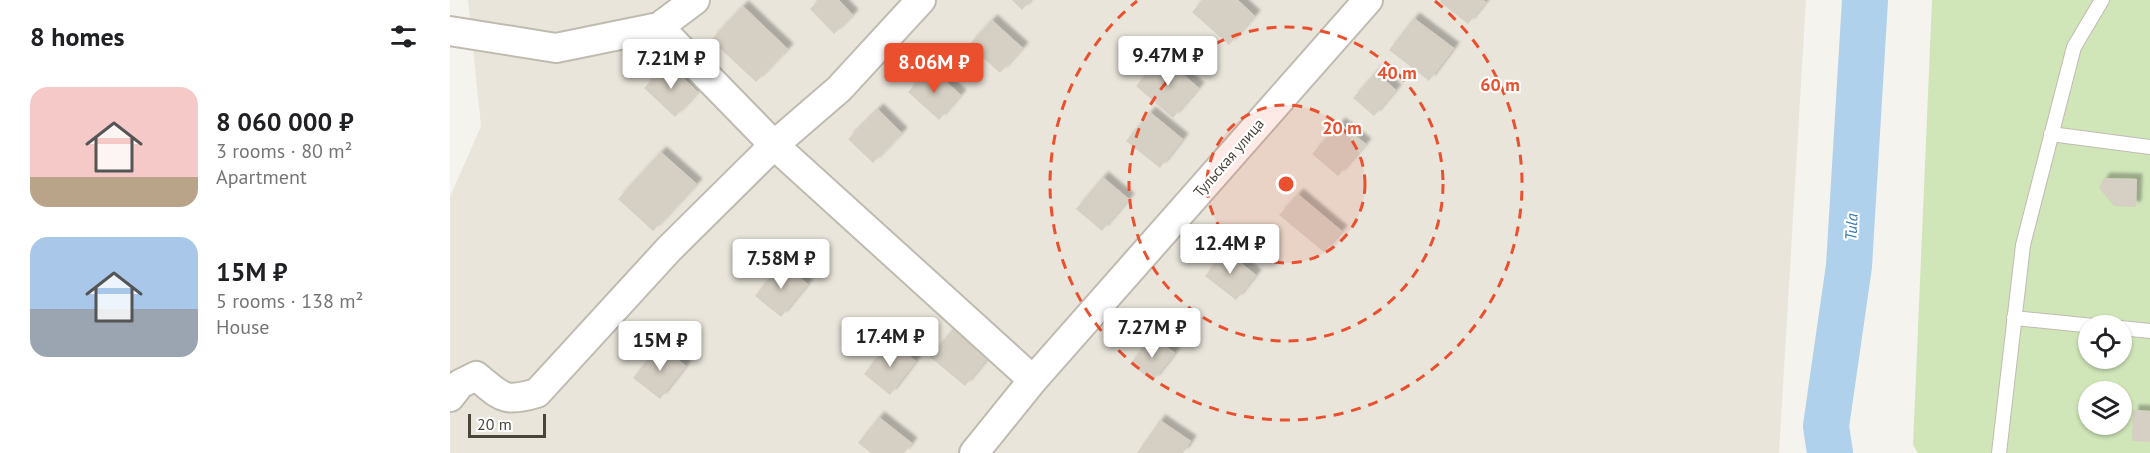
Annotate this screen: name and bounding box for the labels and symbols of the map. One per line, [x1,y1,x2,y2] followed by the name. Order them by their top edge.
[1113,36,1223,87] pin: 9.47M ₽
[616,39,726,90] pin: 7.21M ₽
[879,43,989,94] pin: 8.06M ₽
[1377,61,1417,84] text: 40 m
[1480,73,1520,96] text: 60 m
[1189,114,1268,201] street label: Тульская улица
[1322,116,1362,139] text: 20 m
[1276,174,1296,194] centre of rings
[1840,213,1862,241] water label: Tula
[1175,224,1285,275] pin: 12.4M ₽
[726,239,836,290] pin: 7.58M ₽
[1097,308,1207,359] pin: 7.27M ₽
[835,317,945,368] pin: 17.4M ₽
[618,321,702,372] pin: 15M ₽
[468,411,546,438] scale bar

